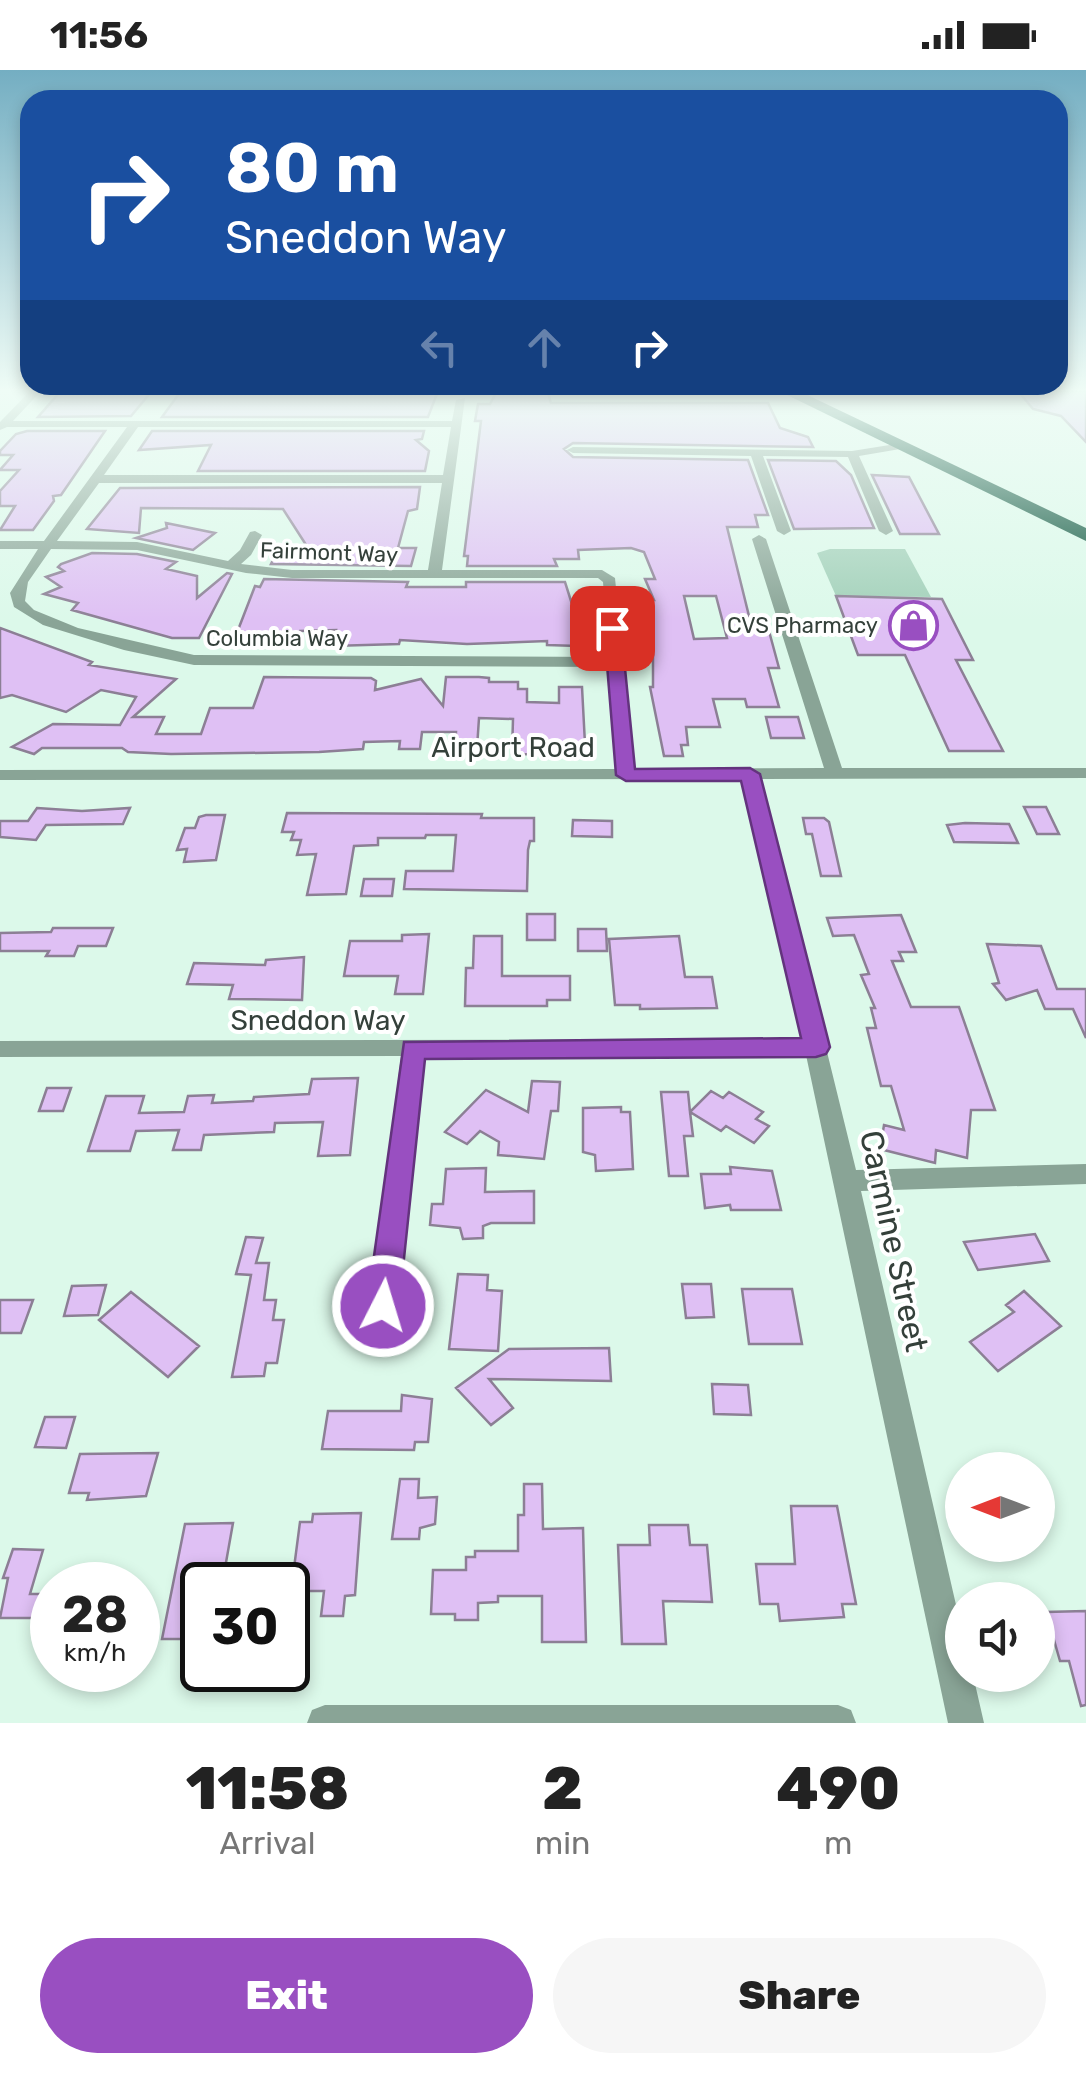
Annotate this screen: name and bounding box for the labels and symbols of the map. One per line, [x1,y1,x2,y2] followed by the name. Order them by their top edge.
[259,537,399,568] street label: Fairmont Way
[570,586,655,671] pin
[887,599,939,651] shop icon: CVS Pharmacy
[727,612,878,639] place label: CVS Pharmacy
[206,625,348,652] street label: Columbia Way
[431,731,595,764] street label: Airport Road
[230,1004,406,1037] street label: Sneddon Way
[852,1127,936,1355] street label: Carmine Street
[331,1254,435,1358] position arrow
[945,1452,1055,1562] north arrow
[180,1562,310,1692] speed limit sign: 30

